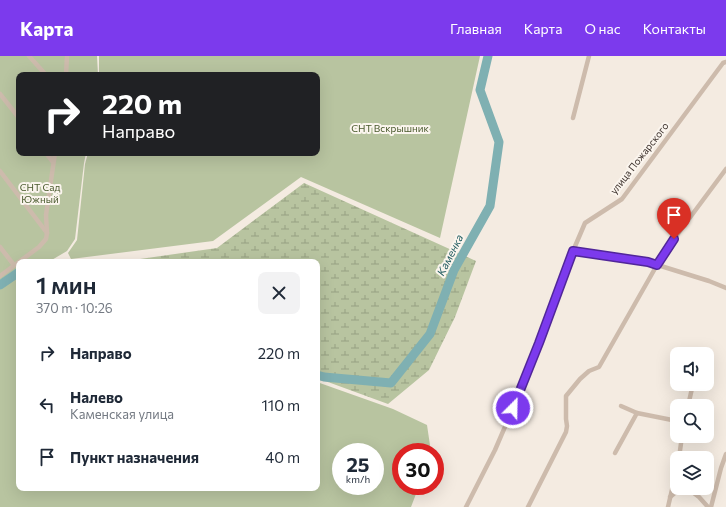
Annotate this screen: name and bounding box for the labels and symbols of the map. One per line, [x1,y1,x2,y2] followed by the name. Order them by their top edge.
[607,120,671,196] street label: улица Пожарского
[351,122,429,134] park label: СНТ Вскрышник
[20,181,60,205] park label: СНТ Сад Южный
[657,198,691,239] pin
[434,232,466,278] water label: Каменка
[492,387,534,429] position arrow
[392,443,444,495] speed limit sign: 30

